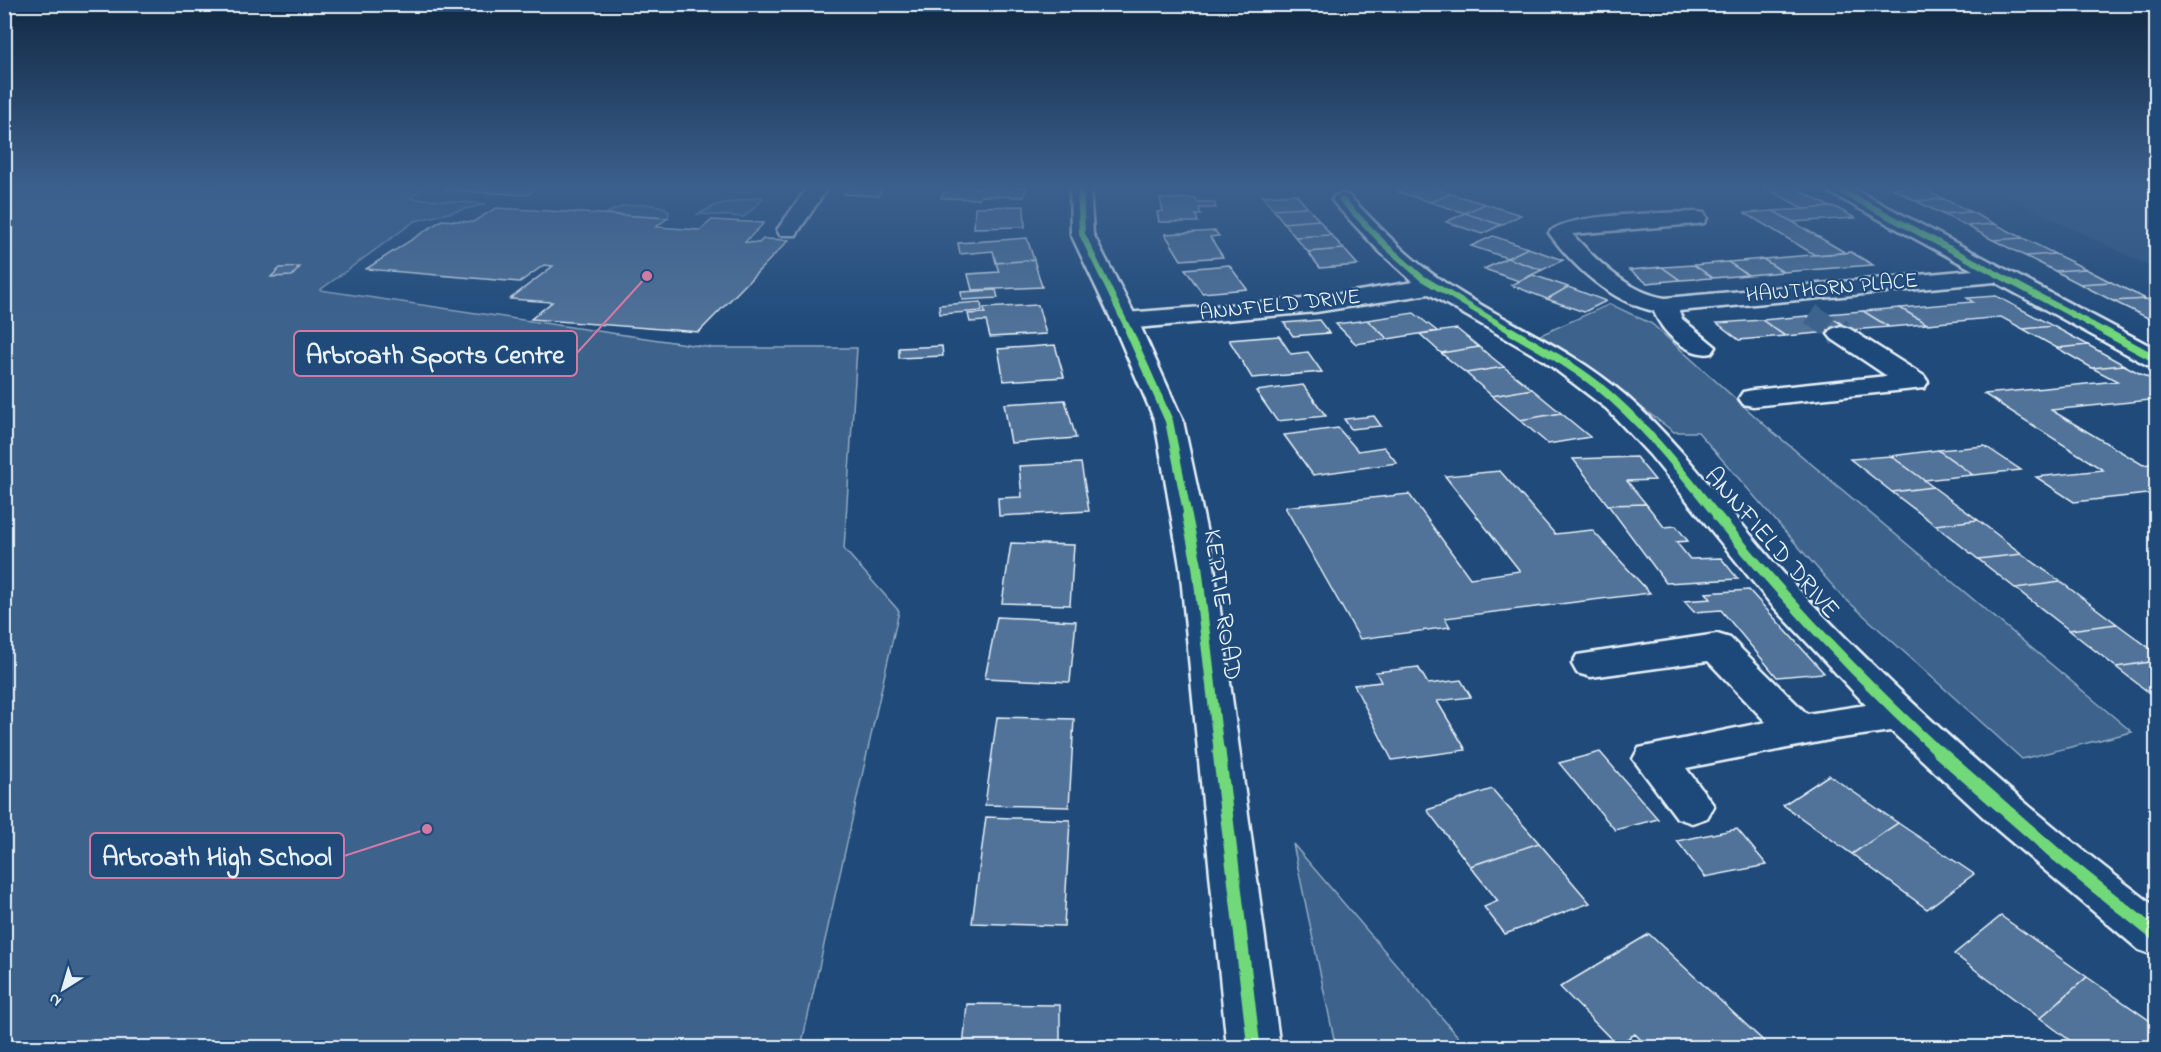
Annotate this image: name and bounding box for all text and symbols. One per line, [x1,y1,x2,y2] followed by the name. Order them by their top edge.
[1744,266,1920,312] street label: HAWTHORN PLACE
[1198,282,1362,330] street label: ANNFIELD DRIVE
[294,331,577,376] callout: Arbroath Sports Centre
[306,337,565,376] text: Arbroath Sports Centre
[1694,459,1848,629] street label: ANNFIELD DRIVE
[1192,527,1250,683] street label: KEPTIE ROAD
[90,833,344,878] callout: Arbroath High School
[102,839,332,879] text: Arbroath High School
[33,959,93,1019] north arrow
[43,986,67,1012] text: N

